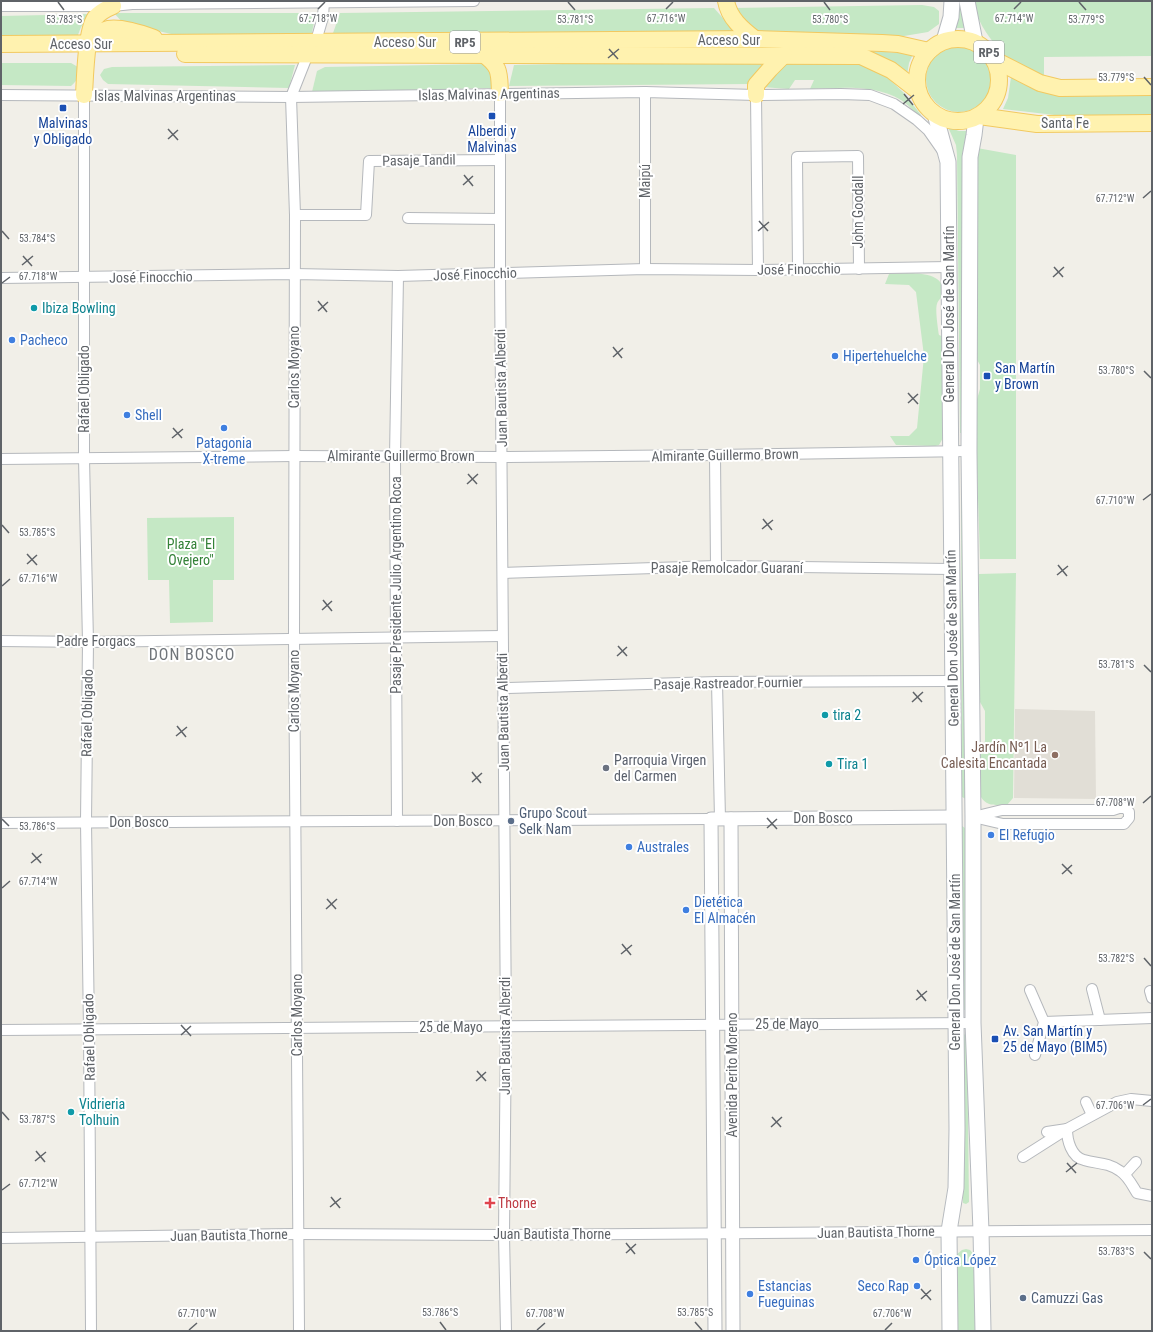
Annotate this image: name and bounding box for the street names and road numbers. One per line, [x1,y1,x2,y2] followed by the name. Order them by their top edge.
[450,31,480,53] road number: RP5
[698,32,760,48] street label: Acceso Sur
[374,34,436,50] street label: Acceso Sur
[50,36,112,52] street label: Acceso Sur
[974,41,1004,63] road number: RP5
[418,85,560,103] street label: Islas Malvinas Argentinas
[94,88,236,104] street label: Islas Malvinas Argentinas
[1041,115,1089,131] street label: Santa Fe
[382,151,456,169] street label: Pasaje Tandil
[637,164,653,198] street label: Maipú
[850,176,866,248] street label: John Goodall
[941,225,957,403] street label: General Don José de San Martín
[757,260,841,278] street label: José Finocchio
[433,265,517,283] street label: José Finocchio
[109,268,193,286] street label: José Finocchio
[286,326,302,408] street label: Carlos Moyano
[492,329,510,447] street label: Juan Bautista Alberdi
[76,345,92,433] street label: Rafael Obligado
[651,446,799,464] street label: Almirante Guillermo Brown
[327,448,475,464] street label: Almirante Guillermo Brown
[388,476,404,694] street label: Pasaje Presidente Julio Argentino Roca
[942,549,962,727] street label: General Don José de San Martín
[651,560,804,576] street label: Pasaje Remolcador Guaraní
[56,633,136,649] street label: Padre Forgacs
[286,650,302,732] street label: Carlos Moyano
[494,653,512,771] street label: Juan Bautista Alberdi
[78,669,96,757] street label: Rafael Obligado
[653,674,803,692] street label: Pasaje Rastreador Fournier
[793,810,853,826] street label: Don Bosco
[433,813,493,829] street label: Don Bosco
[109,814,169,830] street label: Don Bosco
[947,873,963,1051] street label: General Don José de San Martín
[289,974,305,1056] street label: Carlos Moyano
[497,977,513,1095] street label: Juan Bautista Alberdi
[80,993,98,1081] street label: Rafael Obligado
[724,1012,740,1138] street label: Avenida Perito Moreno
[755,1016,819,1032] street label: 25 de Mayo
[419,1019,483,1035] street label: 25 de Mayo
[817,1223,935,1241] street label: Juan Bautista Thorne
[170,1226,288,1244] street label: Juan Bautista Thorne
[493,1226,611,1242] street label: Juan Bautista Thorne

